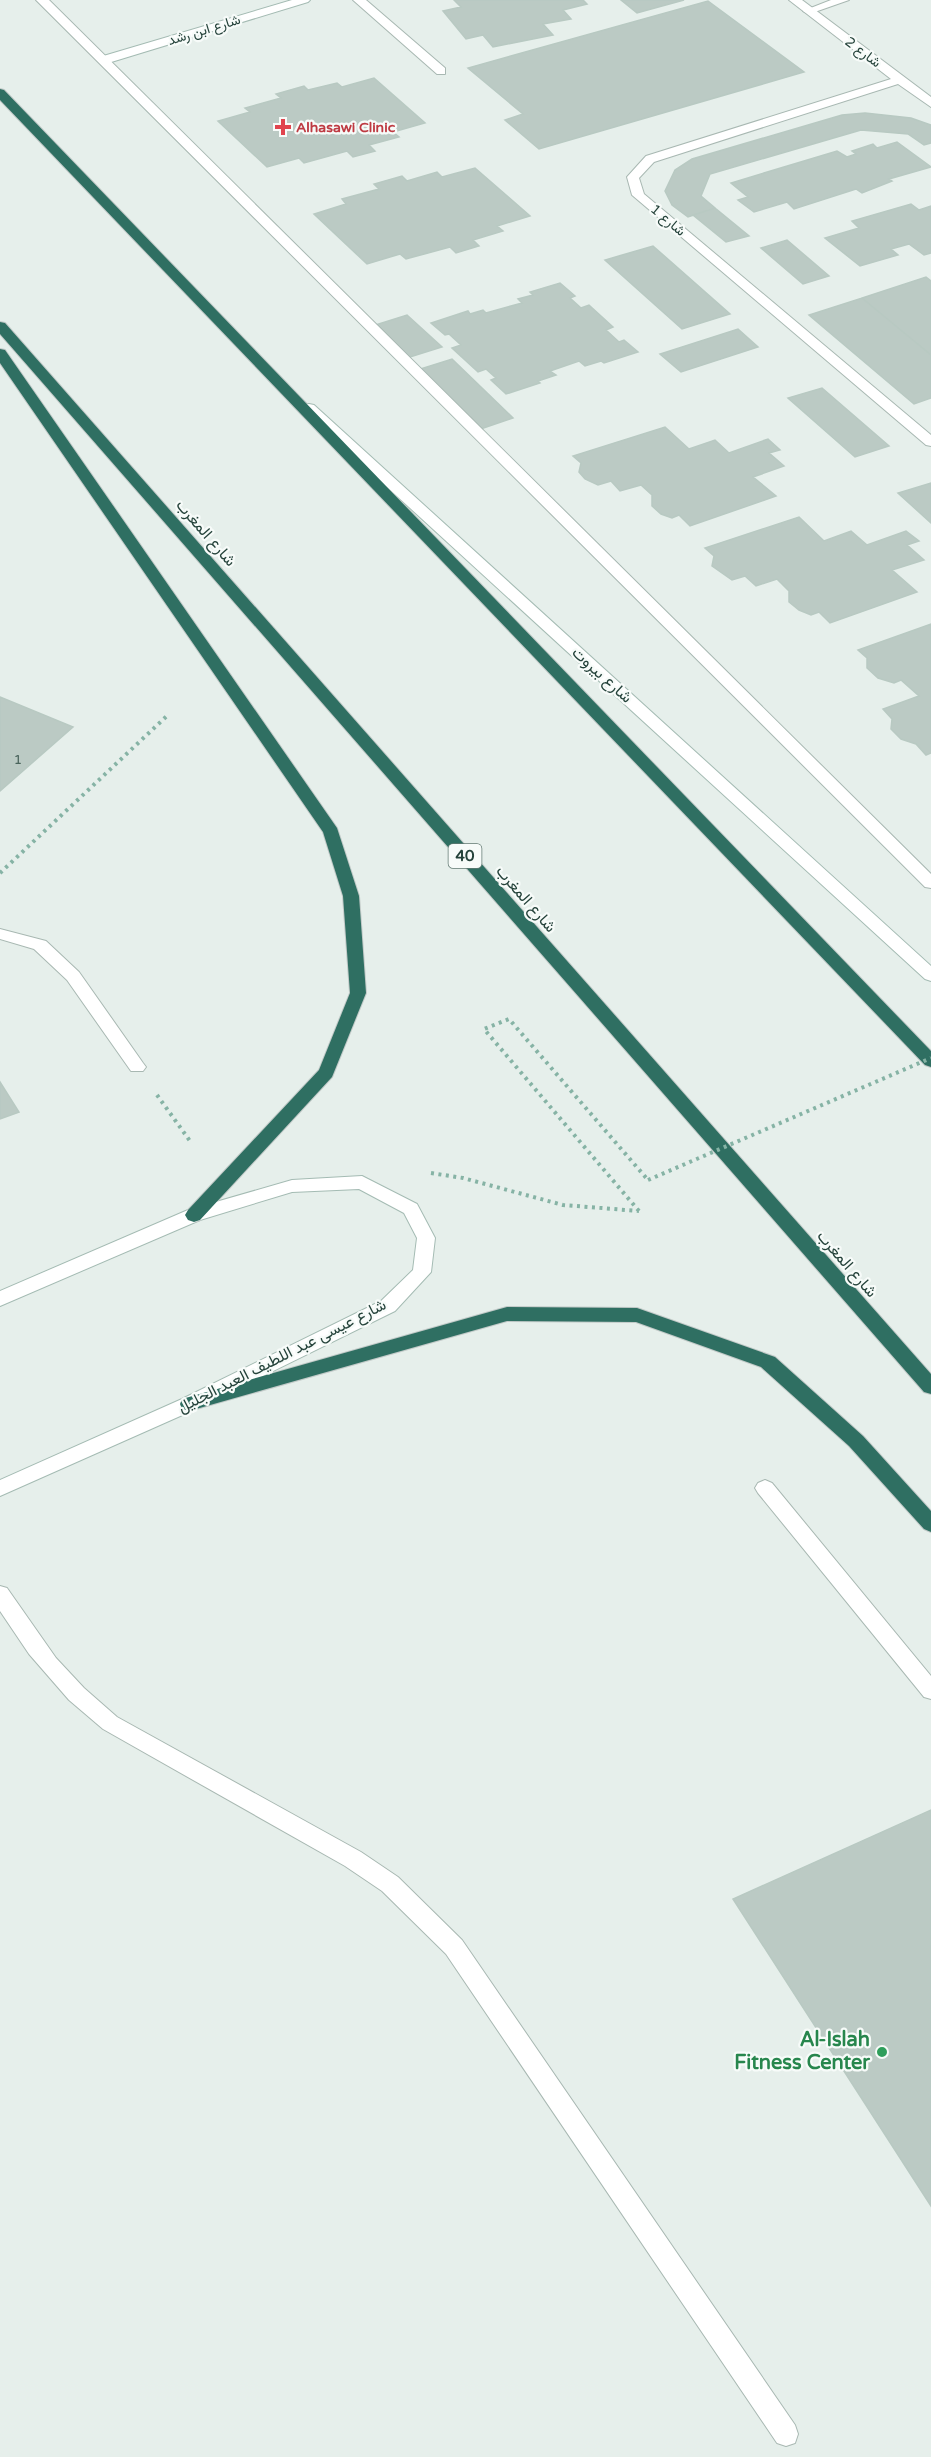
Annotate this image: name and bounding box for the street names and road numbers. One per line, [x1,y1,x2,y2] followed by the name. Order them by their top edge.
[166,11,243,51] street label: شارع ابن رشد
[840,33,884,73] street label: شارع 2
[646,200,689,241] street label: شارع 1
[171,496,240,571] street label: شارع المغرب
[567,643,636,708] street label: شارع بيروت
[448,844,482,868] road number: 40
[491,862,560,937] street label: شارع المغرب
[812,1227,881,1302] street label: شارع المغرب
[174,1295,390,1418] street label: شارع عيسى عبد اللطيف العبد الجليل

